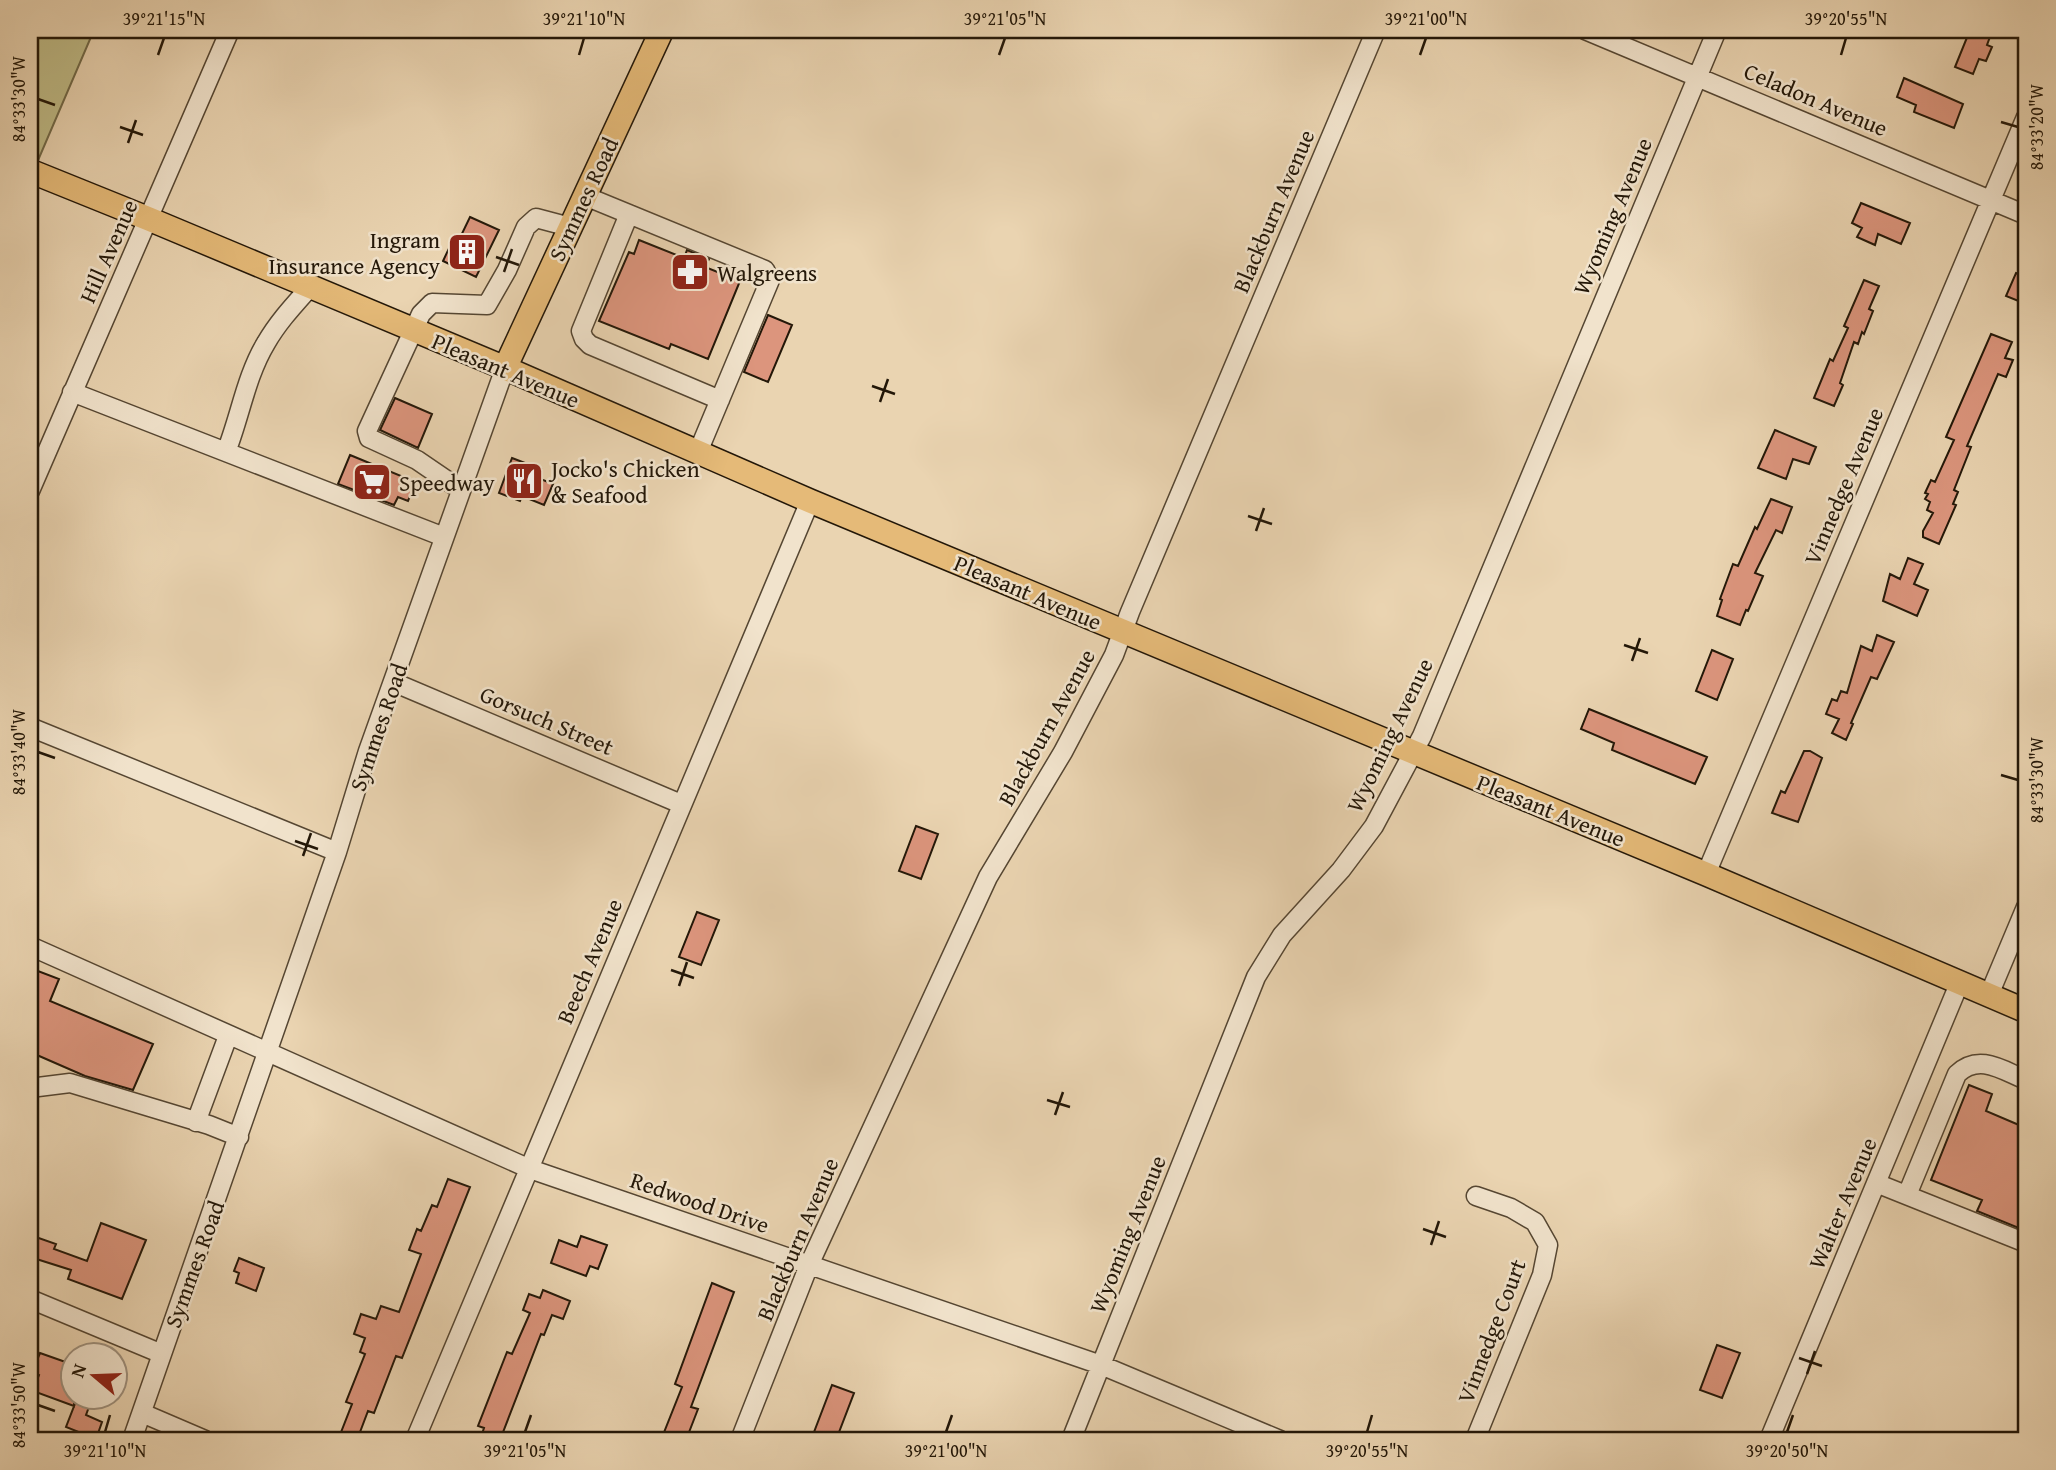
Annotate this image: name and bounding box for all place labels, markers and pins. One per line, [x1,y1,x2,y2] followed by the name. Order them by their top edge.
[269,223,441,282] place label: Ingram Insurance Agency
[446,231,488,273] building icon: Ingram Insurance Agency
[669,251,711,293] pharmacy icon: Walgreens
[717,256,817,289] place label: Walgreens
[548,452,700,511] place label: Jocko's Chicken & Seafood
[503,460,545,502] restaurant icon: Jocko's Chicken & Seafood
[351,461,393,503] supermarket icon: Speedway
[399,466,495,499] place label: Speedway

